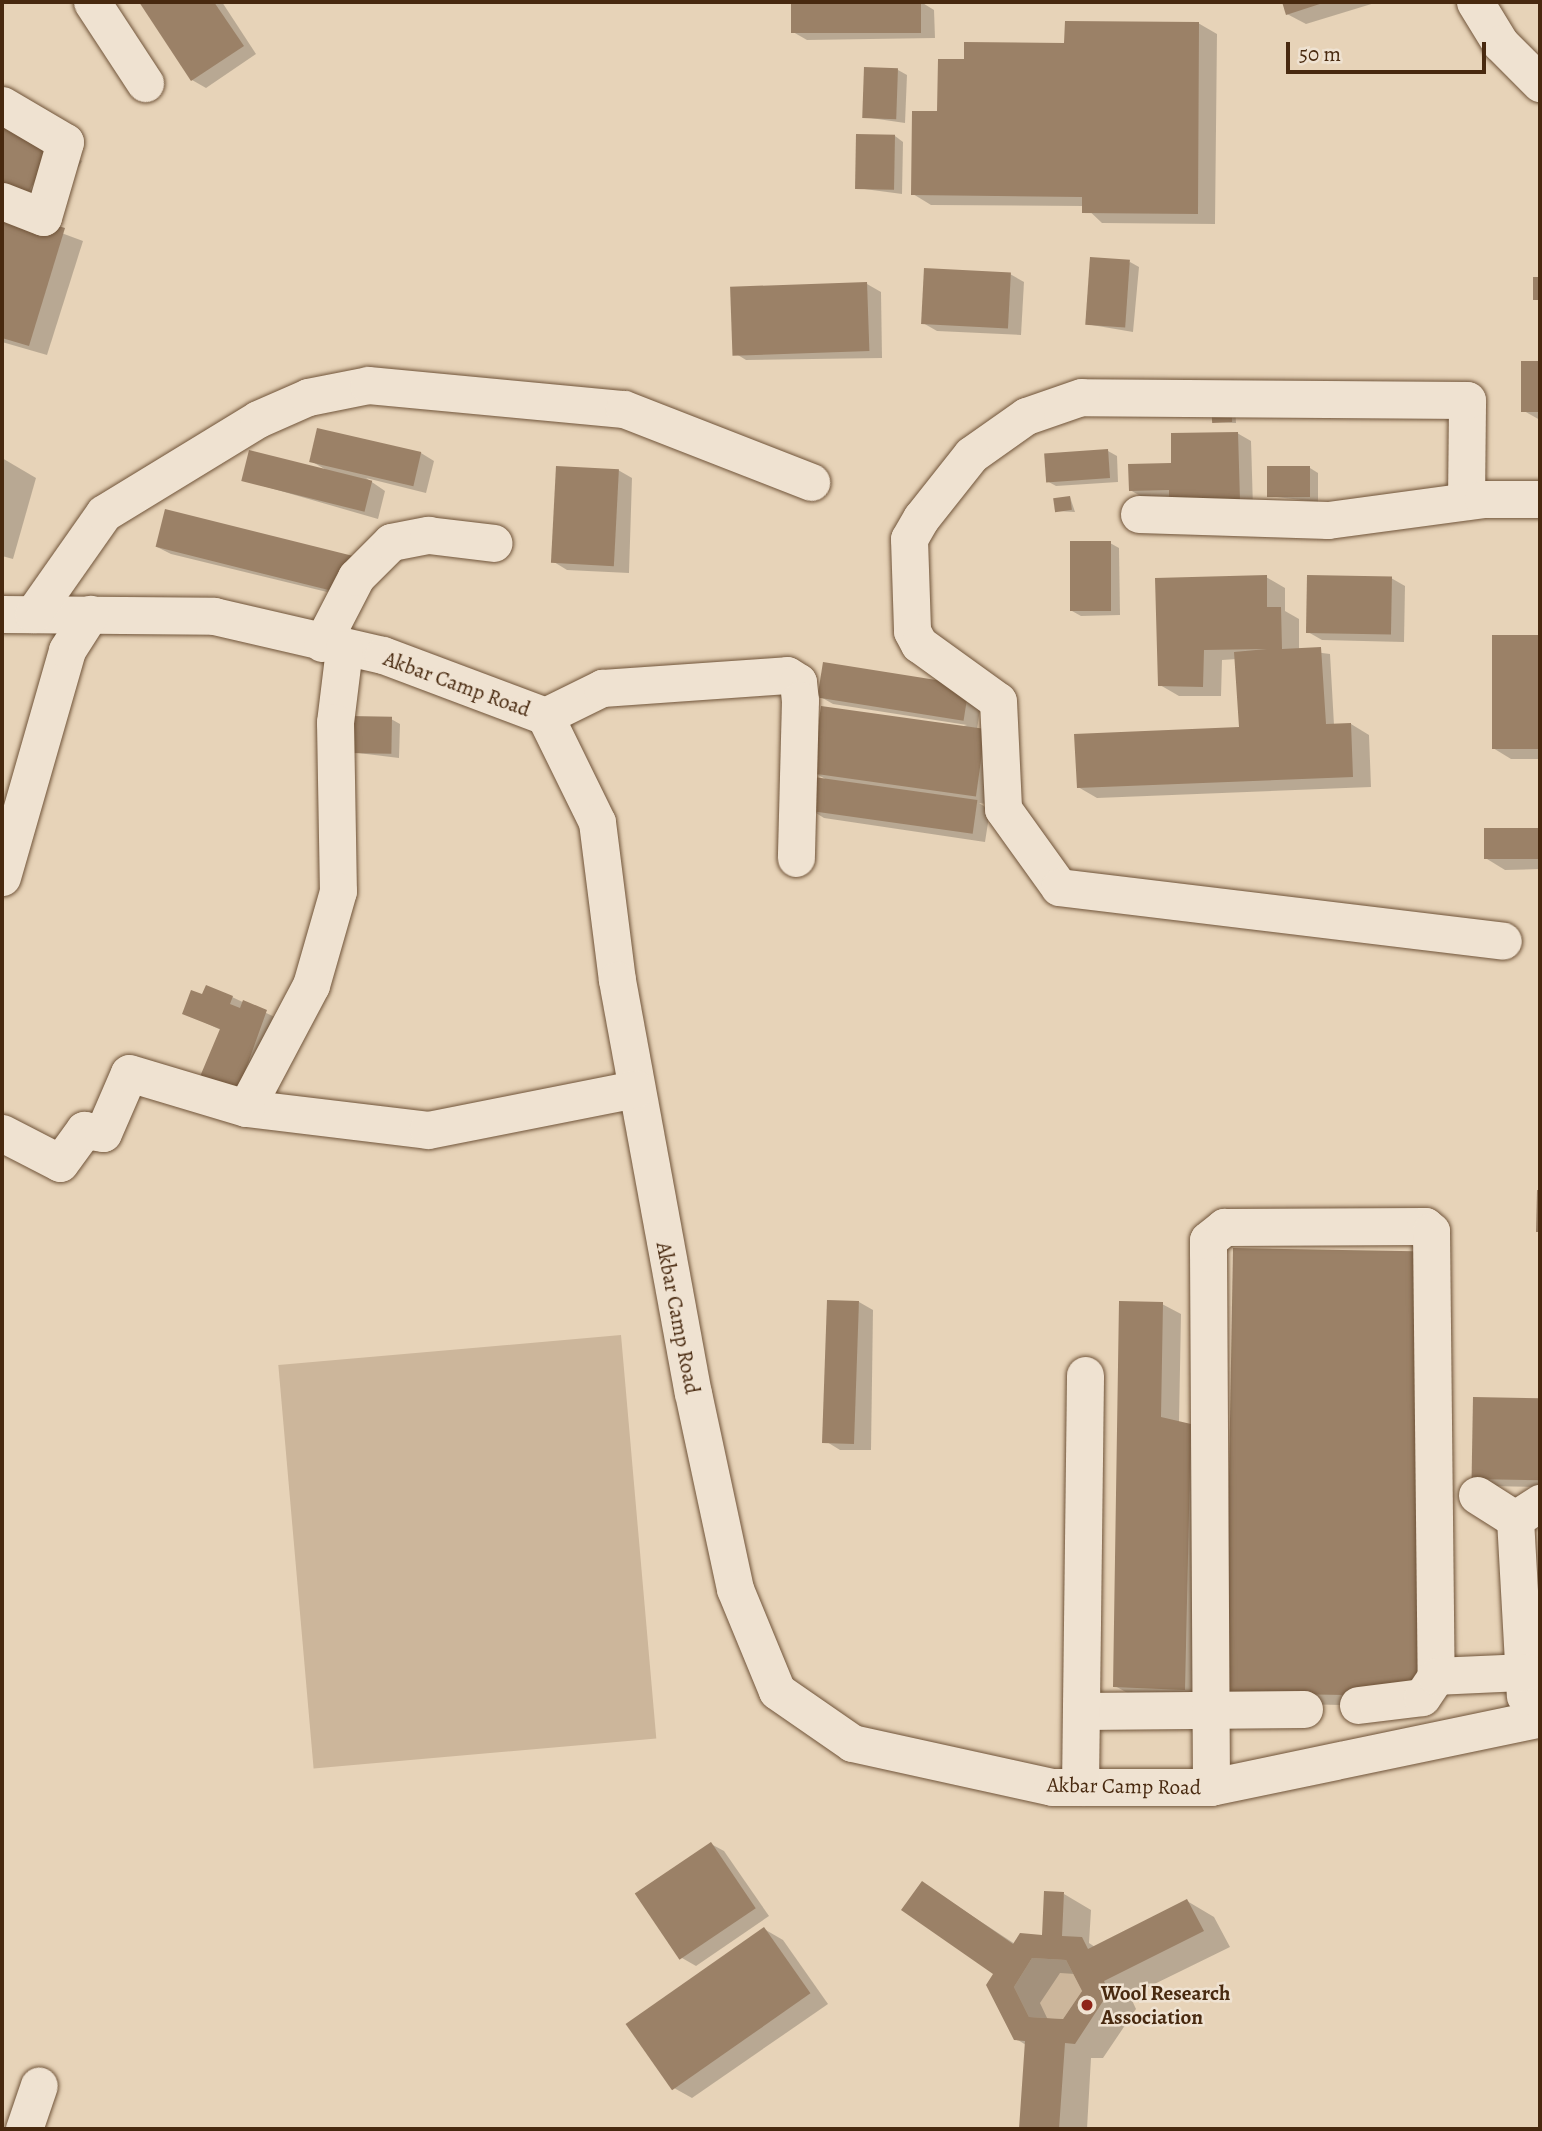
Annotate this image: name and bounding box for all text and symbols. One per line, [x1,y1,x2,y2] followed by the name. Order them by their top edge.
[1290,28,1490,72] scale bar
[1299,40,1341,68] text: 50 m
[380,646,534,722] street label: Akbar Camp Road
[651,1240,705,1396] street label: Akbar Camp Road
[1047,1772,1201,1800] street label: Akbar Camp Road
[1101,1980,1230,2030] place label: Wool Research Association
[1079,1997,1095,2013] marker: Wool Research Association

